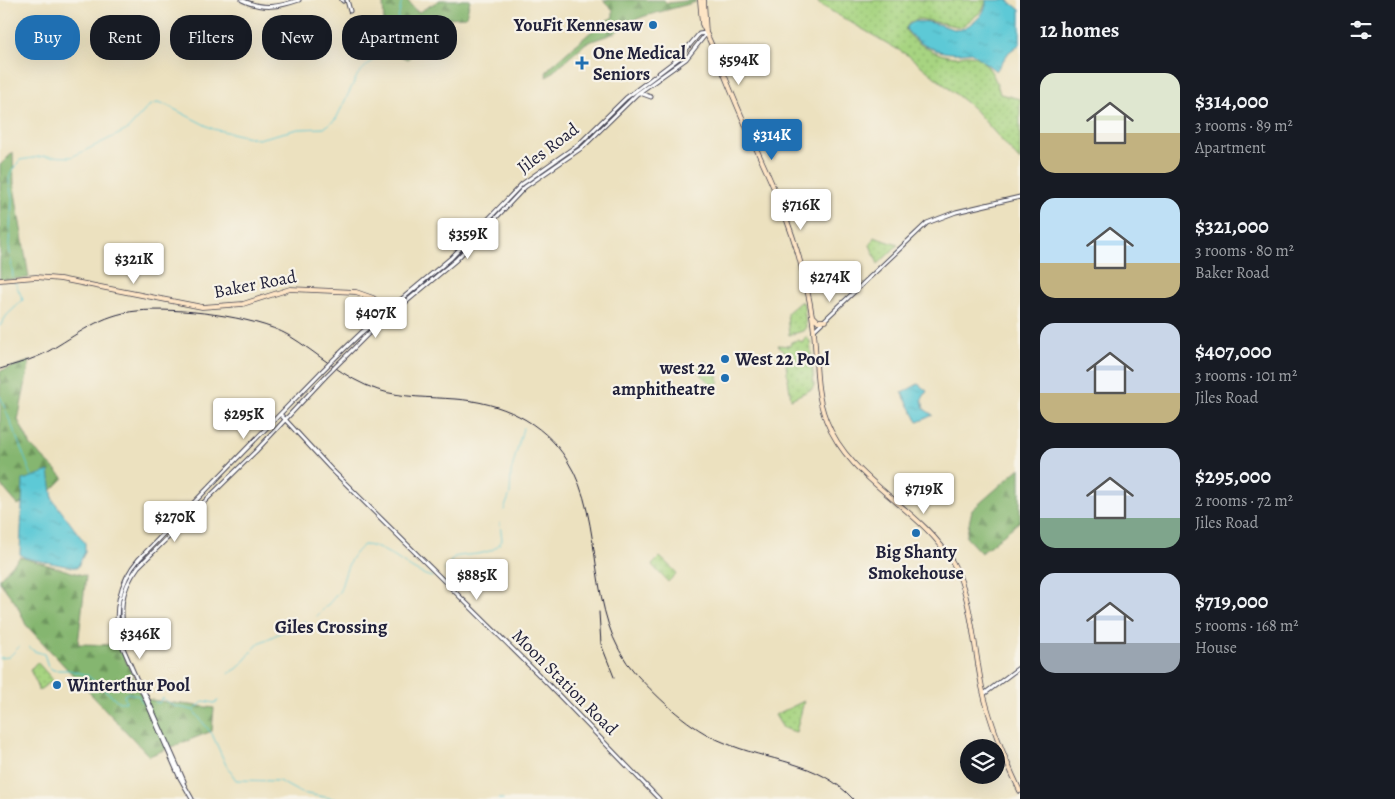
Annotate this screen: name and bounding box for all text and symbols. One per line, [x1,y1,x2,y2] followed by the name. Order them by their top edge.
[513,13,644,37] place label: YouFit Kennesaw
[15,15,80,60] chip: Buy
[90,15,160,60] chip: Rent
[170,15,252,60] chip: Filters
[262,15,332,60] chip: New
[342,15,457,60] chip: Apartment
[1040,16,1119,44] text: 12 homes
[1347,16,1375,44] icon: filters
[647,19,659,31] marker: YouFit Kennesaw
[593,41,686,86] place label: One Medical Seniors
[704,44,774,86] pin: $594K
[719,49,759,71] text: $594K
[575,56,589,70] marker: One Medical Seniors
[1195,87,1269,115] text: $314,000
[1080,93,1140,153] icon: home
[1195,115,1293,137] text: 3 rooms · 89 m²
[512,117,584,179] street label: Jiles Road
[737,119,807,161] pin: $314K
[753,124,791,146] text: $314K
[1195,137,1266,159] text: Apartment
[766,188,836,231] pin: $716K
[782,194,820,216] text: $716K
[1195,212,1269,240] text: $321,000
[433,218,503,260] pin: $359K
[1080,218,1140,278] icon: home
[448,223,488,245] text: $359K
[1195,240,1294,262] text: 3 rooms · 80 m²
[99,242,169,285] pin: $321K
[115,248,153,270] text: $321K
[795,260,865,303] pin: $274K
[1195,262,1269,284] text: Baker Road
[212,264,299,304] street label: Baker Road
[810,266,850,288] text: $274K
[341,296,411,339] pin: $407K
[356,302,396,324] text: $407K
[1195,337,1272,365] text: $407,000
[1080,343,1140,403] icon: home
[734,347,830,371] place label: West 22 Pool
[719,353,731,365] marker: West 22 Pool
[612,356,715,401] place label: west 22 amphitheatre
[1195,365,1297,387] text: 3 rooms · 101 m²
[719,372,731,384] marker: west 22 amphitheatre
[1195,387,1258,409] text: Jiles Road
[209,398,279,440] pin: $295K
[224,403,264,425] text: $295K
[1195,462,1271,490] text: $295,000
[1080,468,1140,528] icon: home
[889,472,959,515] pin: $719K
[905,478,943,500] text: $719K
[1195,490,1293,512] text: 2 rooms · 72 m²
[140,500,210,543] pin: $270K
[155,506,195,528] text: $270K
[1195,512,1258,534] text: Jiles Road
[910,527,922,539] marker: Big Shanty Smokehouse
[868,540,964,585] place label: Big Shanty Smokehouse
[442,558,512,601] pin: $885K
[457,564,497,586] text: $885K
[1195,587,1268,615] text: $719,000
[1080,593,1140,653] icon: home
[275,614,388,640] district label: Giles Crossing
[1195,615,1299,637] text: 5 rooms · 168 m²
[105,618,175,660] pin: $346K
[120,623,160,645] text: $346K
[507,624,624,741] street label: Moon Station Road
[1195,637,1237,659] text: House
[66,673,190,697] place label: Winterthur Pool
[51,679,63,691] marker: Winterthur Pool
[960,739,1005,784] map controls
[960,739,1005,784] button: layers

